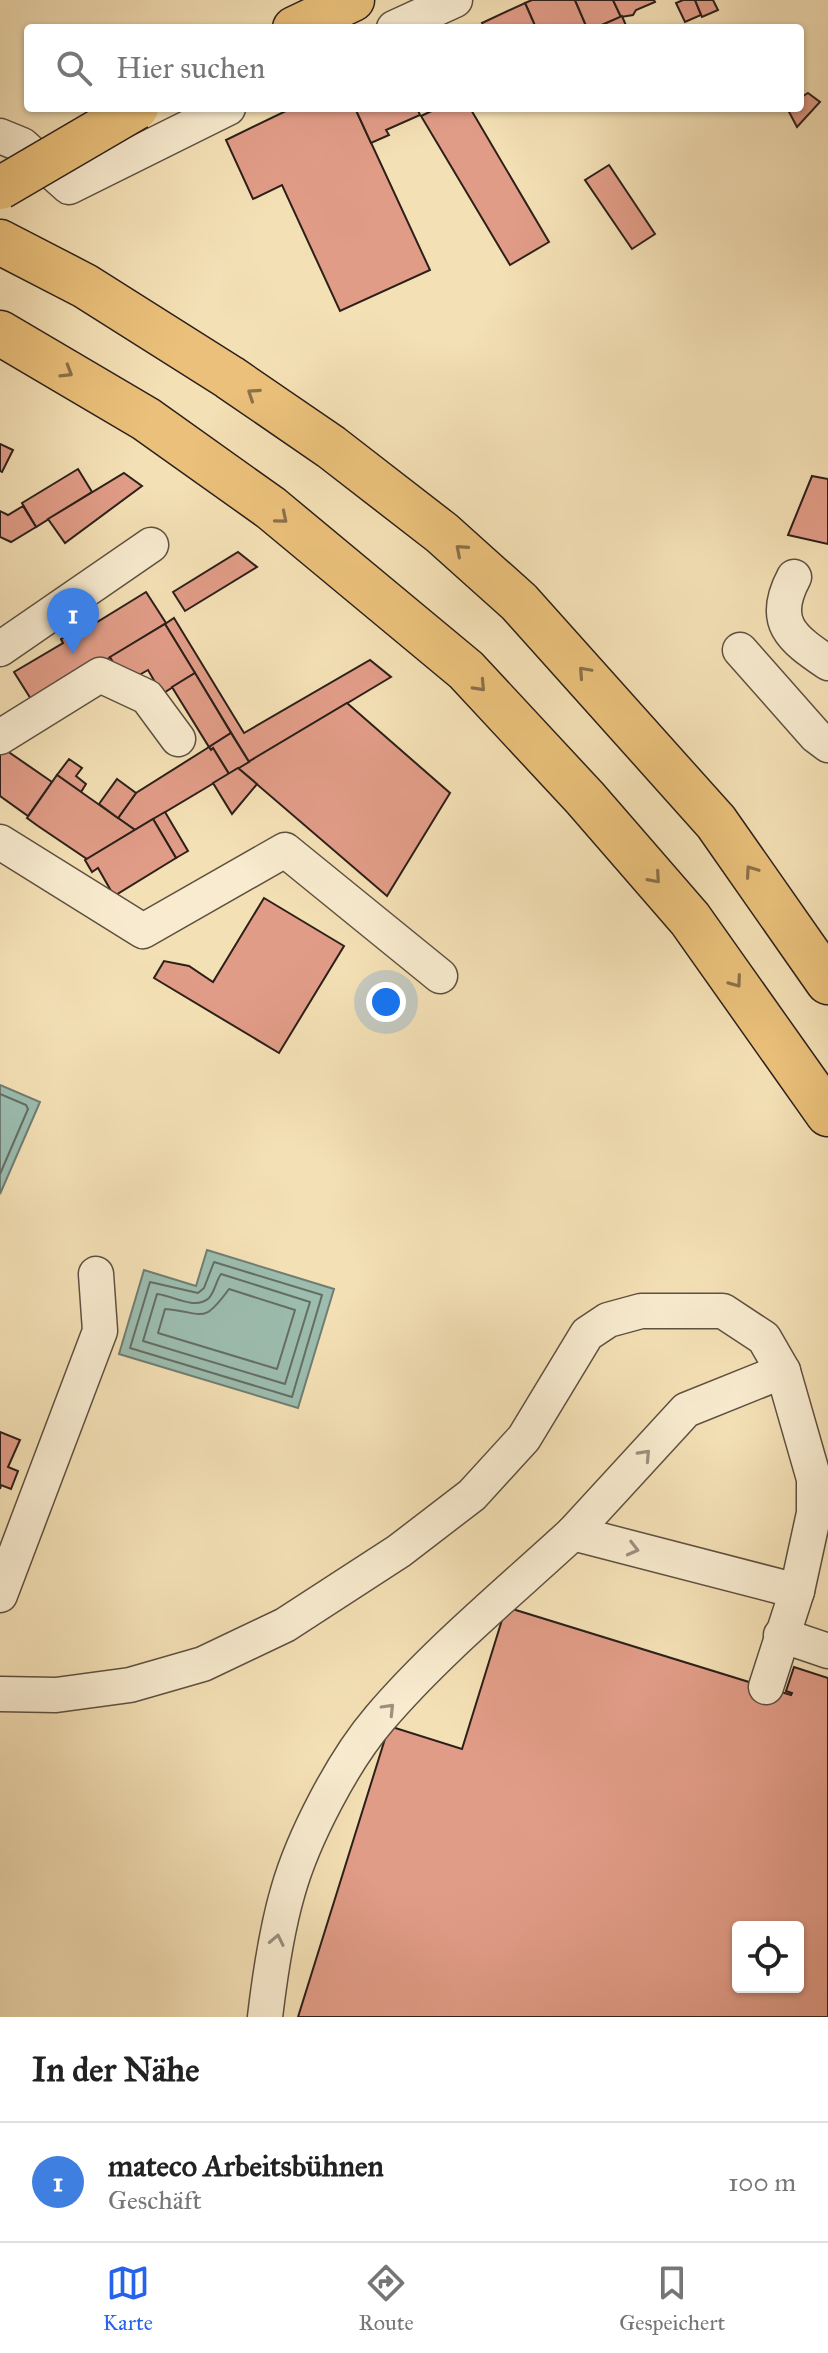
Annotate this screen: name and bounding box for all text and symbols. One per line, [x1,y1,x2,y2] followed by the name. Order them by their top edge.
[24,24,804,112] search box
[52,46,96,90] icon: search
[116,50,265,86] text: Hier suchen
[58,362,73,378] one-way arrow
[248,389,262,404] one-way arrow
[273,508,288,523] one-way arrow
[455,545,470,560] one-way arrow
[47,588,99,654] pin: 1
[578,667,593,681] one-way arrow
[471,677,486,691] one-way arrow
[746,865,761,880] one-way arrow
[645,869,660,884] one-way arrow
[726,973,740,988] one-way arrow
[366,982,406,1022] your location
[635,1450,649,1465] one-way arrow
[625,1539,639,1556] one-way arrow
[380,1703,394,1718] one-way arrow
[732,1921,804,1993] map controls
[732,1921,804,1993] button: locate
[268,1934,285,1947] one-way arrow
[32,2049,199,2090] text: In der Nähe
[108,2148,384,2184] text: mateco Arbeitsbühnen
[53,2166,63,2198] text: 1
[728,2166,796,2198] text: 100 m
[108,2184,202,2216] text: Geschäft
[103,2261,153,2336] tab: Karte
[358,2261,414,2336] tab: Route
[619,2261,725,2336] tab: Gespeichert

